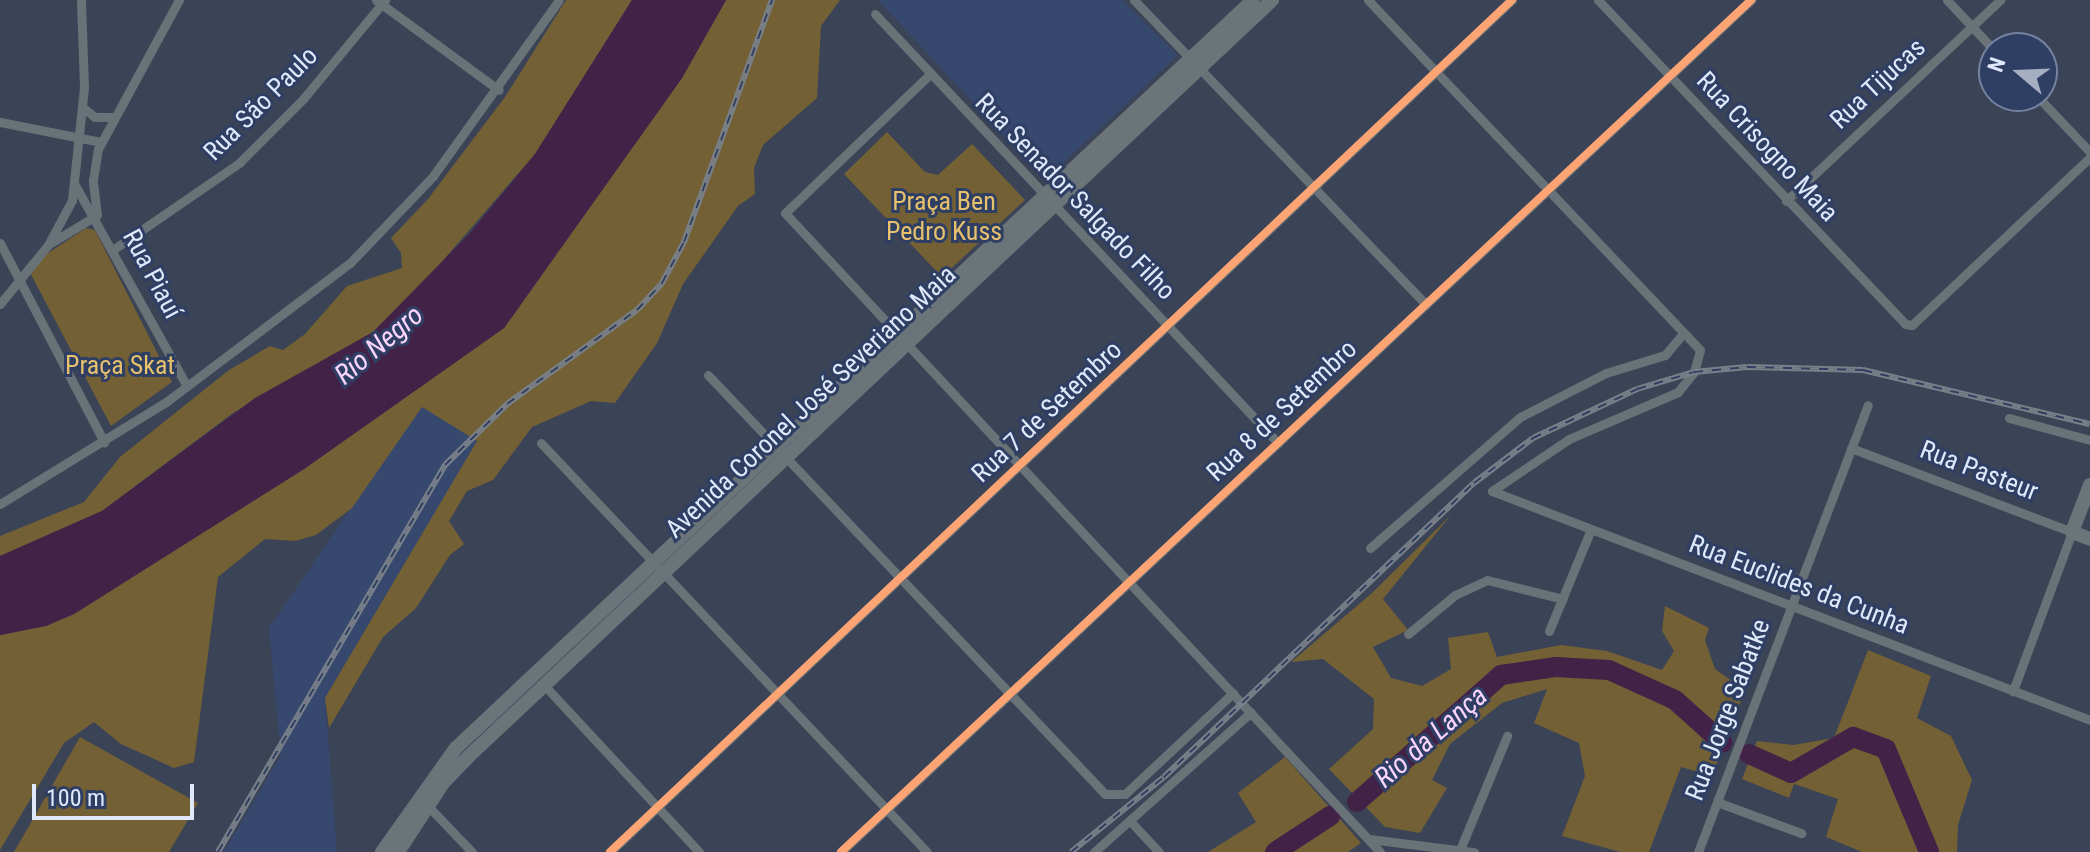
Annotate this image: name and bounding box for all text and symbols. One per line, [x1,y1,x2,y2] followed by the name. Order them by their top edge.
[1824,32,1932,136] street label: Rua Tijucas
[1978,32,2058,112] north arrow
[198,41,324,167] street label: Rua São Paulo
[1983,54,2011,75] text: N
[1690,66,1844,228] street label: Rua Crisogno Maia
[968,87,1182,307] street label: Rua Senador Salgado Filho
[886,186,1002,248] park label: Praça Ben Pedro Kuss
[116,224,188,324] street label: Rua Piauí
[659,259,963,545] street label: Avenida Coronel José Severiano Maia
[328,298,430,392] water label: Rio Negro
[1201,334,1363,488] street label: Rua 8 de Setembro
[966,335,1128,489] street label: Rua 7 de Setembro
[65,350,175,382] park label: Praça Skat
[1916,434,2042,508] street label: Rua Pasteur
[1685,529,1913,641] street label: Rua Euclides da Cunha
[1679,615,1777,805] street label: Rua Jorge Sabatke
[1368,679,1494,795] water label: Rio da Lança
[36,768,198,818] scale bar
[46,784,105,812] text: 100 m

